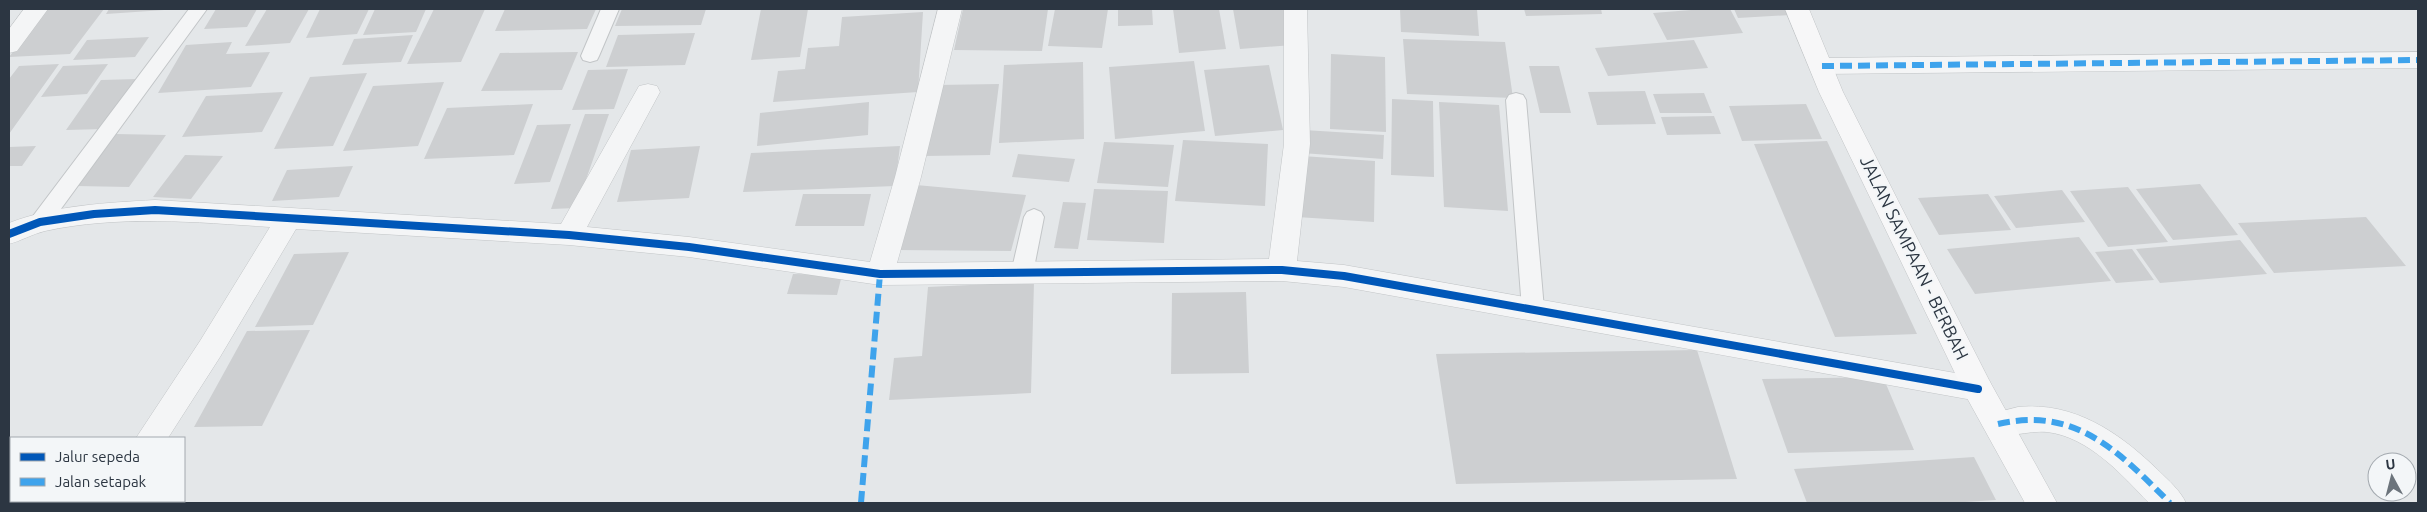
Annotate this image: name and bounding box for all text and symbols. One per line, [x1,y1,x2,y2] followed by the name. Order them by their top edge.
[1857,152,1973,363] street label: JALAN SAMPAAN - BERBAH
[10,437,185,502] legend
[55,448,140,465] text: Jalur sepeda
[2367,452,2417,502] north arrow
[2385,456,2396,473] text: U
[55,473,147,490] text: Jalan setapak

